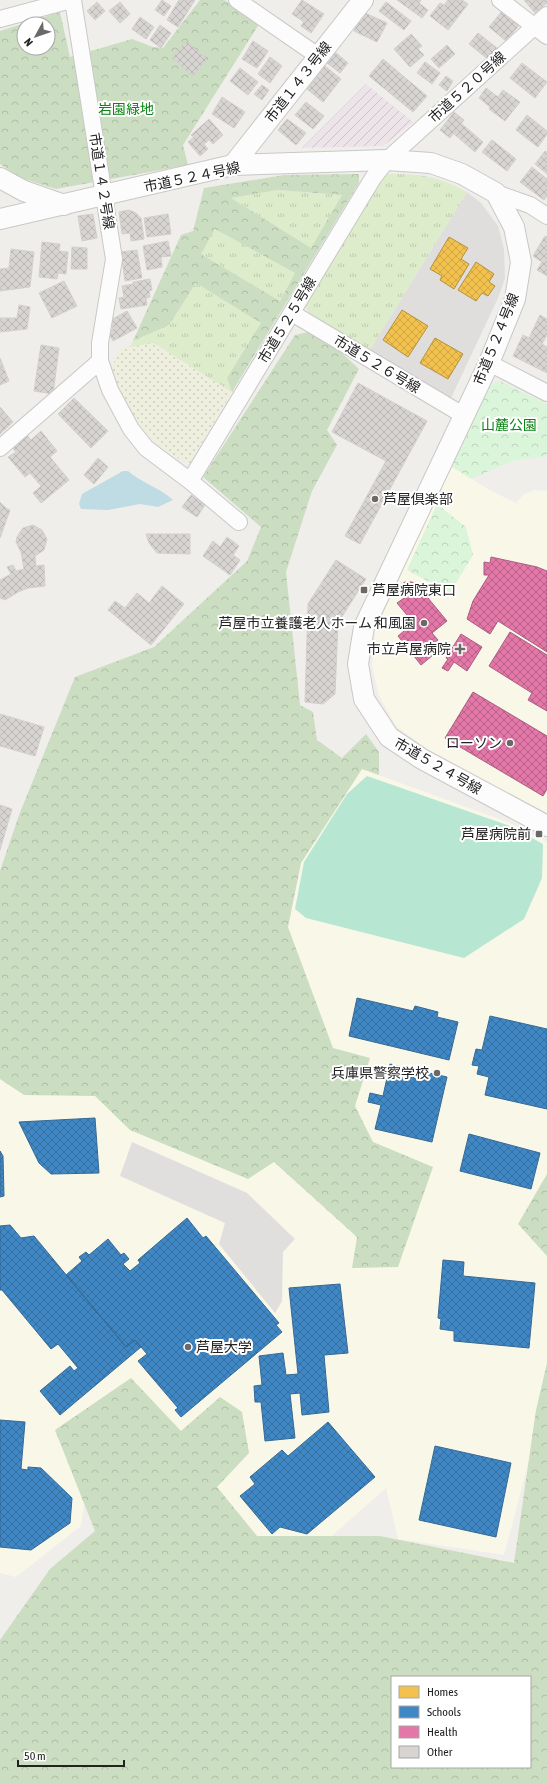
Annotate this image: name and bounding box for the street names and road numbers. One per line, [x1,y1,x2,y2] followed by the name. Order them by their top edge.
[262,38,334,126] street label: 市道１４３号線
[425,48,509,126] street label: 市道５２０号線
[86,131,118,231] street label: 市道１４２号線
[142,159,242,195] street label: 市道５２４号線
[255,274,319,366] street label: 市道５２５号線
[470,291,522,387] street label: 市道５２４号線
[331,332,423,396] street label: 市道５２６号線
[392,735,484,797] street label: 市道５２４号線

